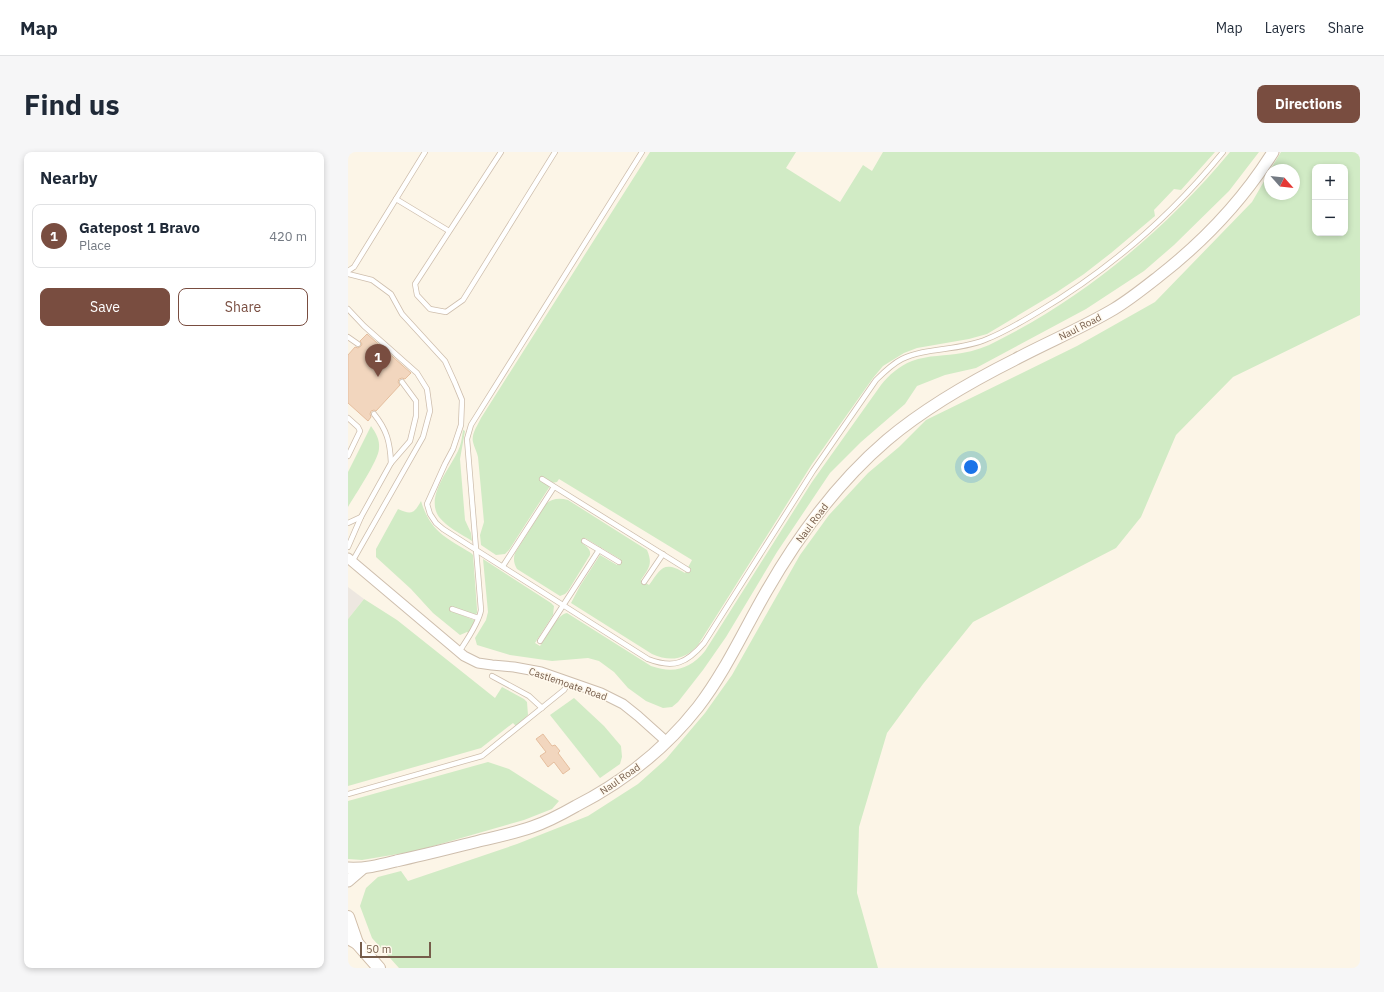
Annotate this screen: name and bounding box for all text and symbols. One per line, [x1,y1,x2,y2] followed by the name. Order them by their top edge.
[20,16,58,40] text: Map
[1216,19,1243,37] text: Map
[1265,19,1306,37] text: Layers
[1328,19,1364,37] text: Share
[1257,85,1360,123] button: Directions
[24,86,120,123] text: Find us
[1264,164,1300,200] north arrow
[1312,164,1348,236] map controls
[1312,164,1348,200] button: +
[40,167,98,189] text: Nearby
[1312,200,1348,236] button: −
[79,218,200,237] text: Gatepost 1 Bravo
[50,228,58,245] text: 1
[269,228,307,245] text: 420 m
[79,237,111,254] text: Place
[40,288,170,326] button: Save
[178,288,308,326] button: Share
[1056,311,1104,343] street label: Naul Road
[365,344,391,377] pin: 1
[961,457,981,477] your location
[793,501,831,545] street label: Naul Road
[527,664,609,704] street label: Castlemoate Road
[597,760,643,798] street label: Naul Road
[360,940,431,959] scale bar
[366,942,391,956] text: 50 m

